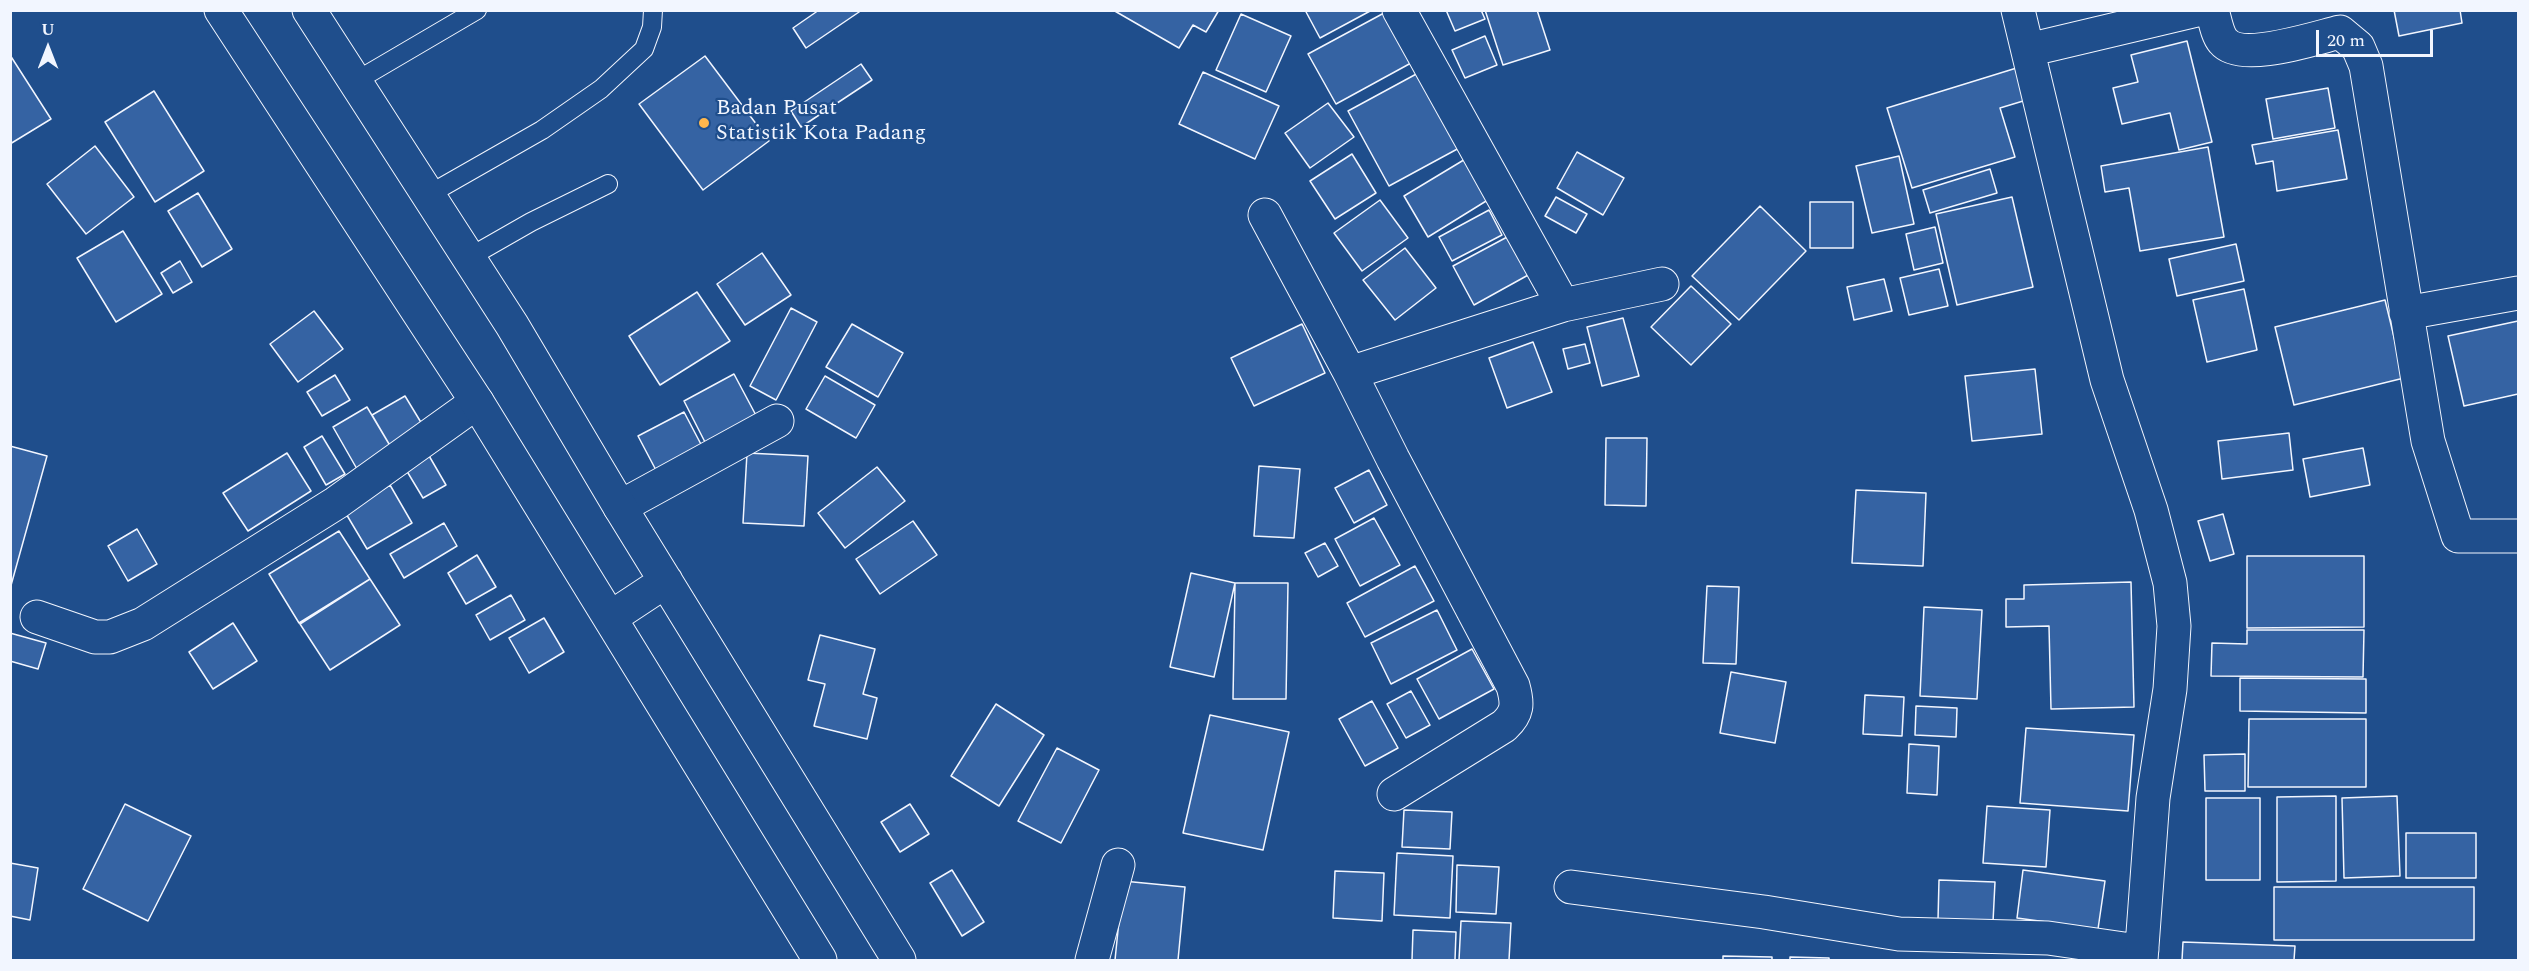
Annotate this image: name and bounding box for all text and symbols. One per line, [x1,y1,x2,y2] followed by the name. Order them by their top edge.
[18,18,78,78] north arrow
[41,18,55,42] text: U
[2319,18,2436,56] scale bar
[2327,27,2365,54] text: 20 m
[716,97,926,148] place label: Badan Pusat Statistik Kota Padang
[697,116,711,130] marker: Badan Pusat Statistik Kota Padang

